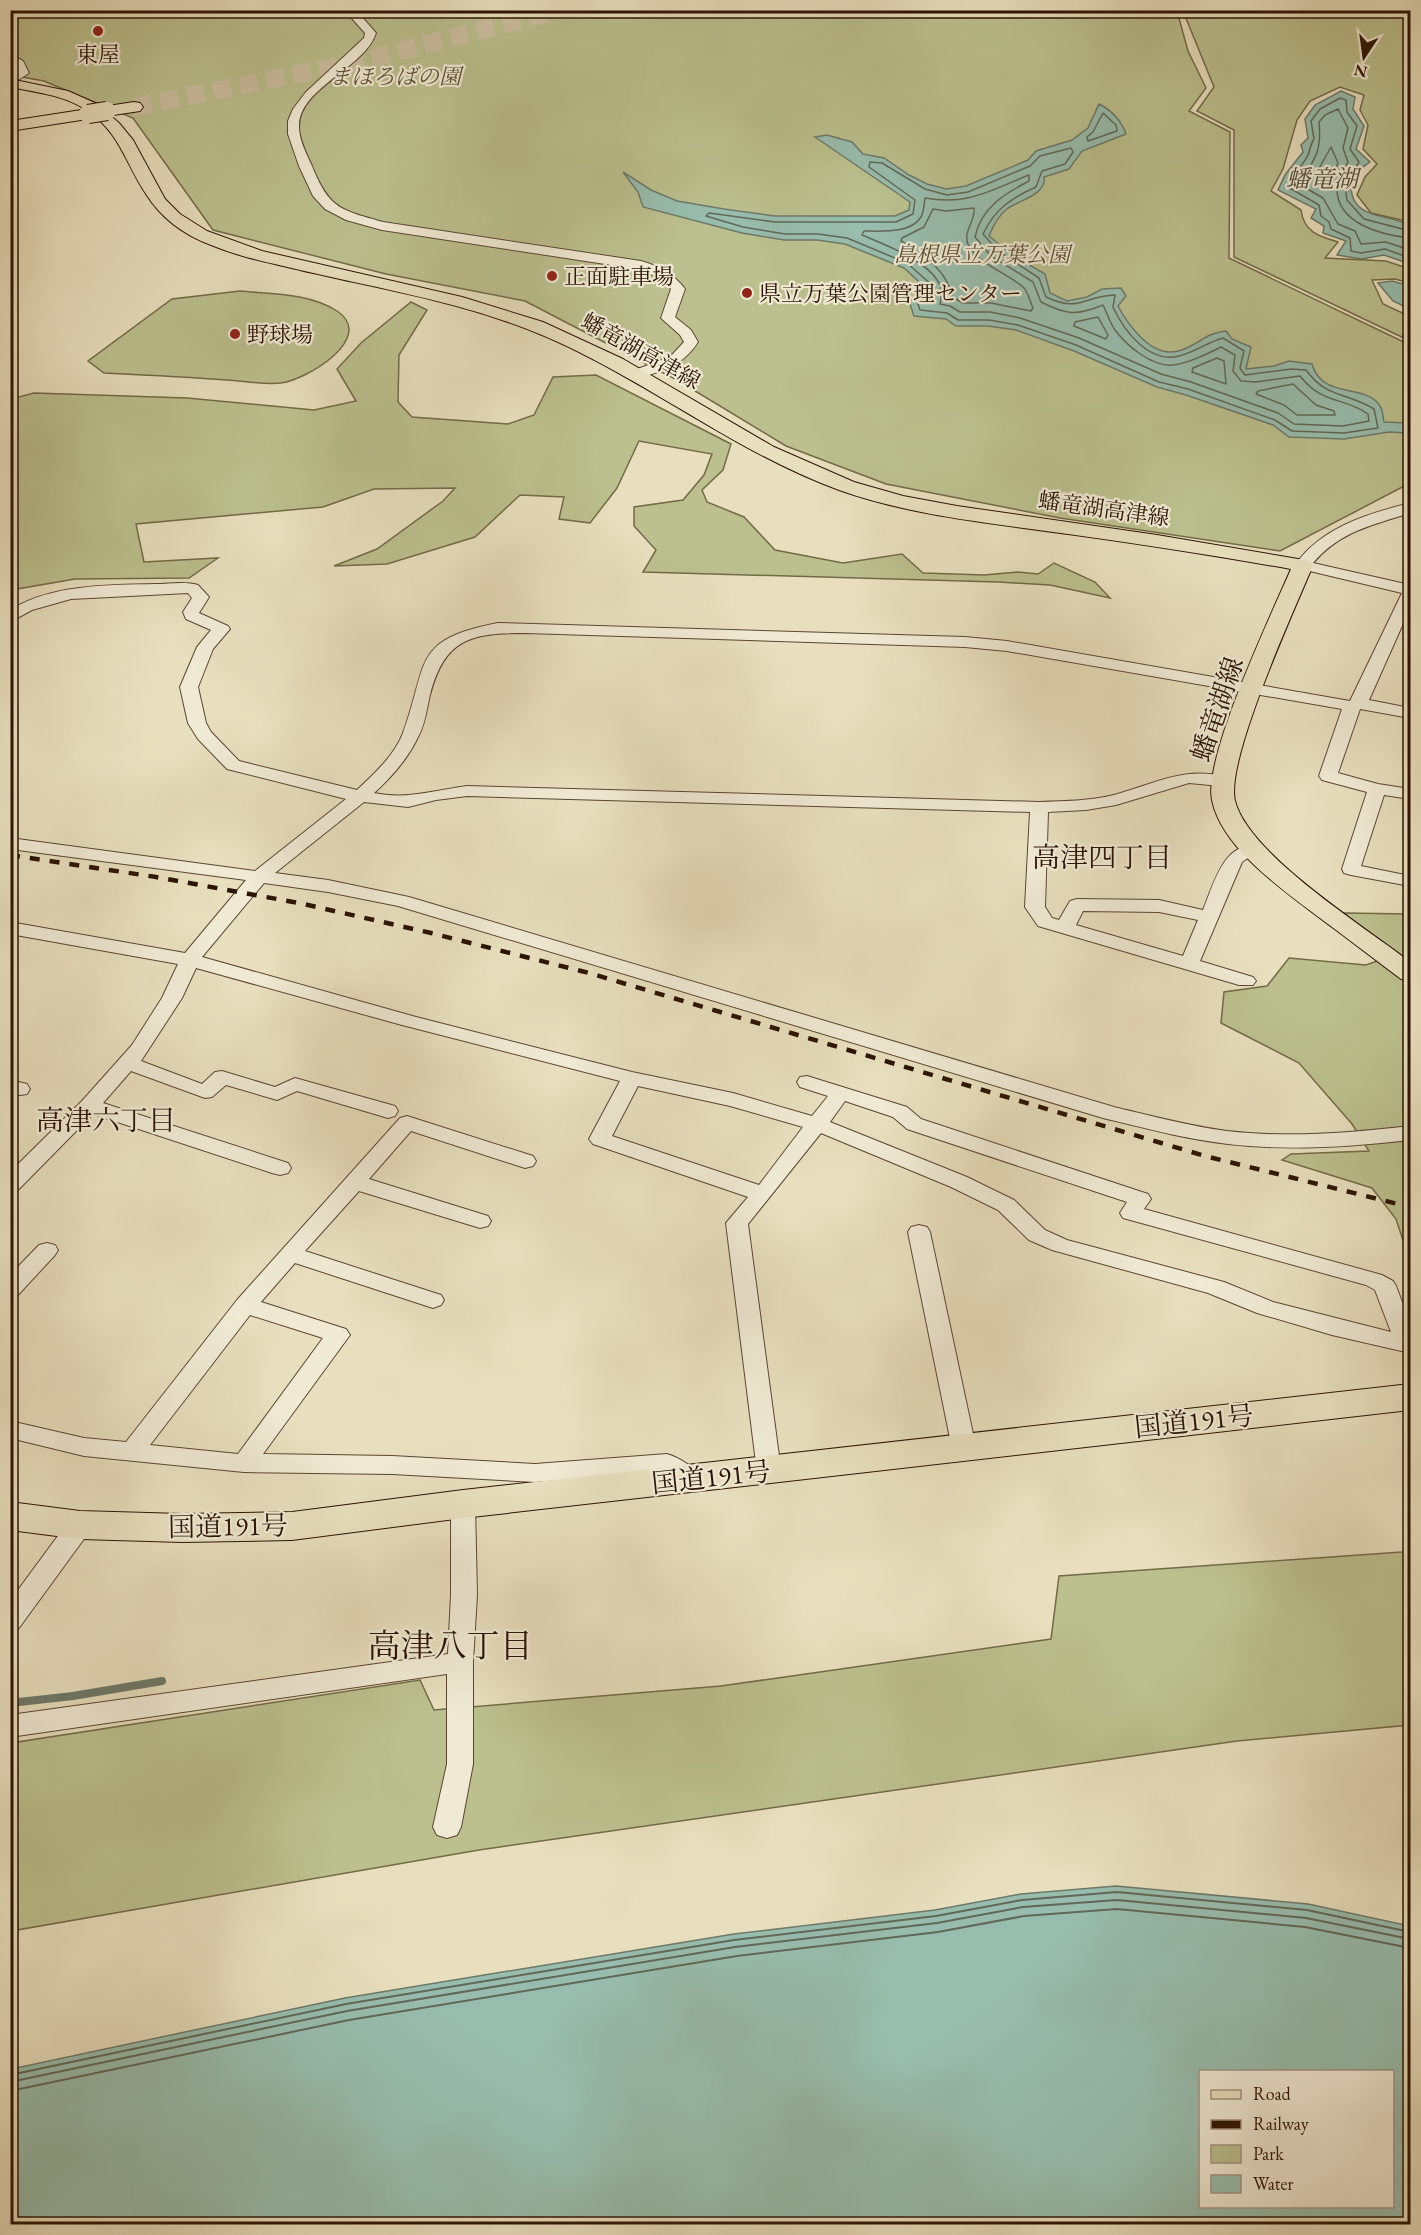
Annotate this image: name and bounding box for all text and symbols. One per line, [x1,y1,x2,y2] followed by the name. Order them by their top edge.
[91,24,105,38] marker: 東屋
[1334,27,1394,87] north arrow
[76,40,120,69] place label: 東屋
[1352,59,1369,83] text: N
[329,62,464,91] park label: まほろばの園
[1286,163,1362,194] water label: 蟠竜湖
[894,240,1073,269] park label: 島根県立万葉公園
[564,262,674,291] place label: 正面駐車場
[545,269,559,283] marker: 正面駐車場
[759,279,1022,308] place label: 県立万葉公園管理センター
[740,286,754,300] marker: 県立万葉公園管理センター
[576,306,706,396] street label: 蟠竜湖高津線
[247,320,313,349] place label: 野球場
[228,327,242,341] marker: 野球場
[1037,485,1171,533] street label: 蟠竜湖高津線
[1183,652,1251,766] street label: 蟠竜湖線
[1032,839,1172,875] district label: 高津四丁目
[36,1102,176,1138] district label: 高津六丁目
[1133,1397,1255,1445] street label: 国道191号
[650,1453,772,1501] street label: 国道191号
[168,1507,288,1545] street label: 国道191号
[368,1624,533,1667] district label: 高津八丁目
[1199,2070,1394,2208] legend
[1253,2082,1292,2105] text: Road
[1253,2112,1309,2135] text: Railway
[1253,2142,1284,2165] text: Park
[1253,2172,1294,2195] text: Water

